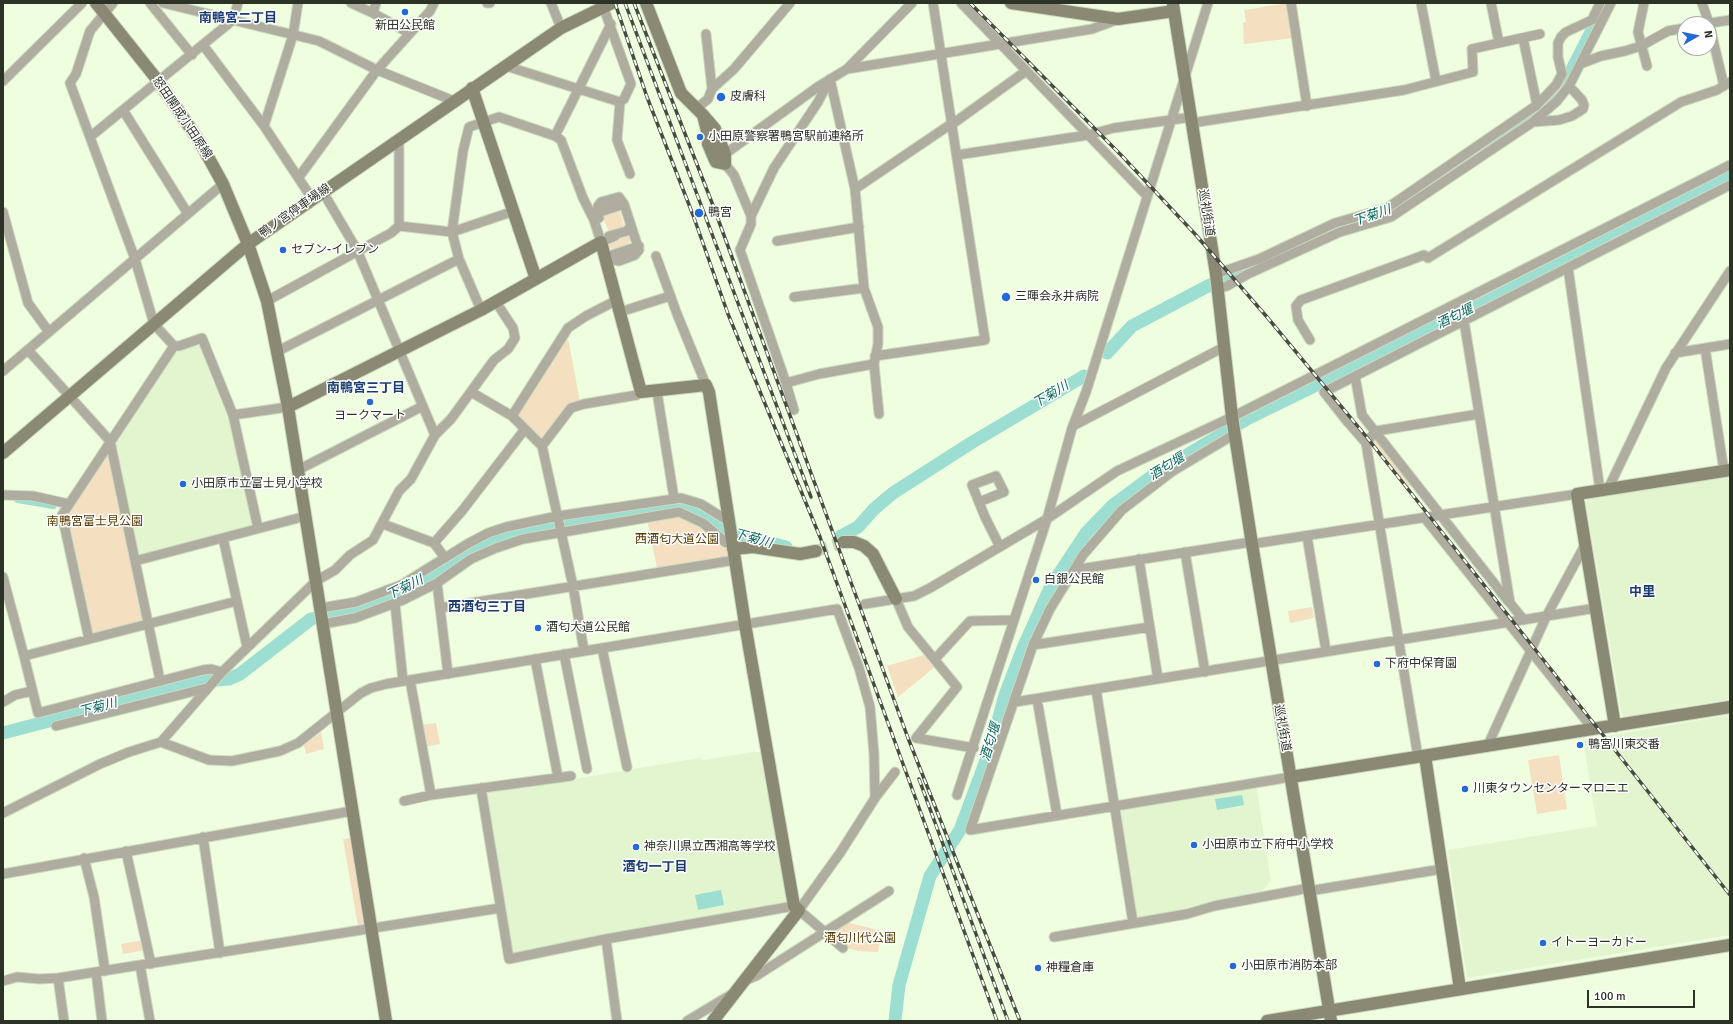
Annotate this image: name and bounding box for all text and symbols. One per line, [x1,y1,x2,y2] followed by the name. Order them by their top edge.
[400,7,410,17] marker: 新田公民館
[199,11,277,27] district label: 南鴨宮二丁目
[1677,16,1717,56] north arrow
[375,19,435,33] place label: 新田公民館
[1701,29,1715,39] text: N
[149,74,215,162] street label: 怒田開成小田原線
[730,90,766,104] place label: 皮膚科
[715,91,727,103] marker: 皮膚科
[708,130,864,144] place label: 小田原警察署鴨宮駅前連絡所
[695,132,705,142] marker: 小田原警察署鴨宮駅前連絡所
[256,181,334,241] street label: 鴨ノ宮停車場線
[1195,188,1217,238] street label: 巡礼街道
[1351,202,1393,230] water label: 下菊川
[708,206,732,220] place label: 鴨宮
[693,207,705,219] marker: 鴨宮
[291,243,379,257] place label: セブン-イレブン
[278,245,288,255] marker: セブン-イレブン
[1015,290,1099,304] place label: 三暉会永井病院
[1000,291,1012,303] marker: 三暉会永井病院
[1434,301,1476,333] water label: 酒匂堰
[1030,378,1072,412] water label: 下菊川
[327,381,405,397] district label: 南鴨宮三丁目
[365,397,375,407] marker: ヨークマート
[334,409,406,423] place label: ヨークマート
[1146,450,1188,484] water label: 酒匂堰
[191,477,323,491] place label: 小田原市立富士見小学校
[178,479,188,489] marker: 小田原市立富士見小学校
[47,515,143,529] park label: 南鴨宮富士見公園
[732,526,774,552] water label: 下菊川
[635,533,719,547] park label: 西酒匂大道公園
[384,572,426,604] water label: 下菊川
[1044,573,1104,587] place label: 白銀公民館
[1031,575,1041,585] marker: 白銀公民館
[1629,585,1655,601] district label: 中里
[448,600,526,616] district label: 西酒匂三丁目
[546,621,630,635] place label: 酒匂大道公民館
[533,623,543,633] marker: 酒匂大道公民館
[1385,657,1457,671] place label: 下府中保育園
[1372,659,1382,669] marker: 下府中保育園
[77,695,119,721] water label: 下菊川
[1271,703,1293,753] street label: 巡礼街道
[978,721,1004,763] water label: 酒匂堰
[1588,738,1660,752] place label: 鴨宮川東交番
[1575,740,1585,750] marker: 鴨宮川東交番
[1473,782,1629,796] place label: 川東タウンセンターマロニエ
[1460,784,1470,794] marker: 川東タウンセンターマロニエ
[1202,838,1334,852] place label: 小田原市立下府中小学校
[644,840,776,854] place label: 神奈川県立西湘高等学校
[1189,840,1199,850] marker: 小田原市立下府中小学校
[631,842,641,852] marker: 神奈川県立西湘高等学校
[623,860,687,876] district label: 酒匂一丁目
[824,932,896,946] park label: 酒匂川代公園
[1551,936,1647,950] place label: イトーヨーカドー
[1538,938,1548,948] marker: イトーヨーカドー
[1241,959,1337,973] place label: 小田原市消防本部
[1046,961,1094,975] place label: 神糧倉庫
[1228,961,1238,971] marker: 小田原市消防本部
[1033,963,1043,973] marker: 神糧倉庫
[1589,982,1697,1008] scale bar
[1594,989,1626,1004] text: 100 m

